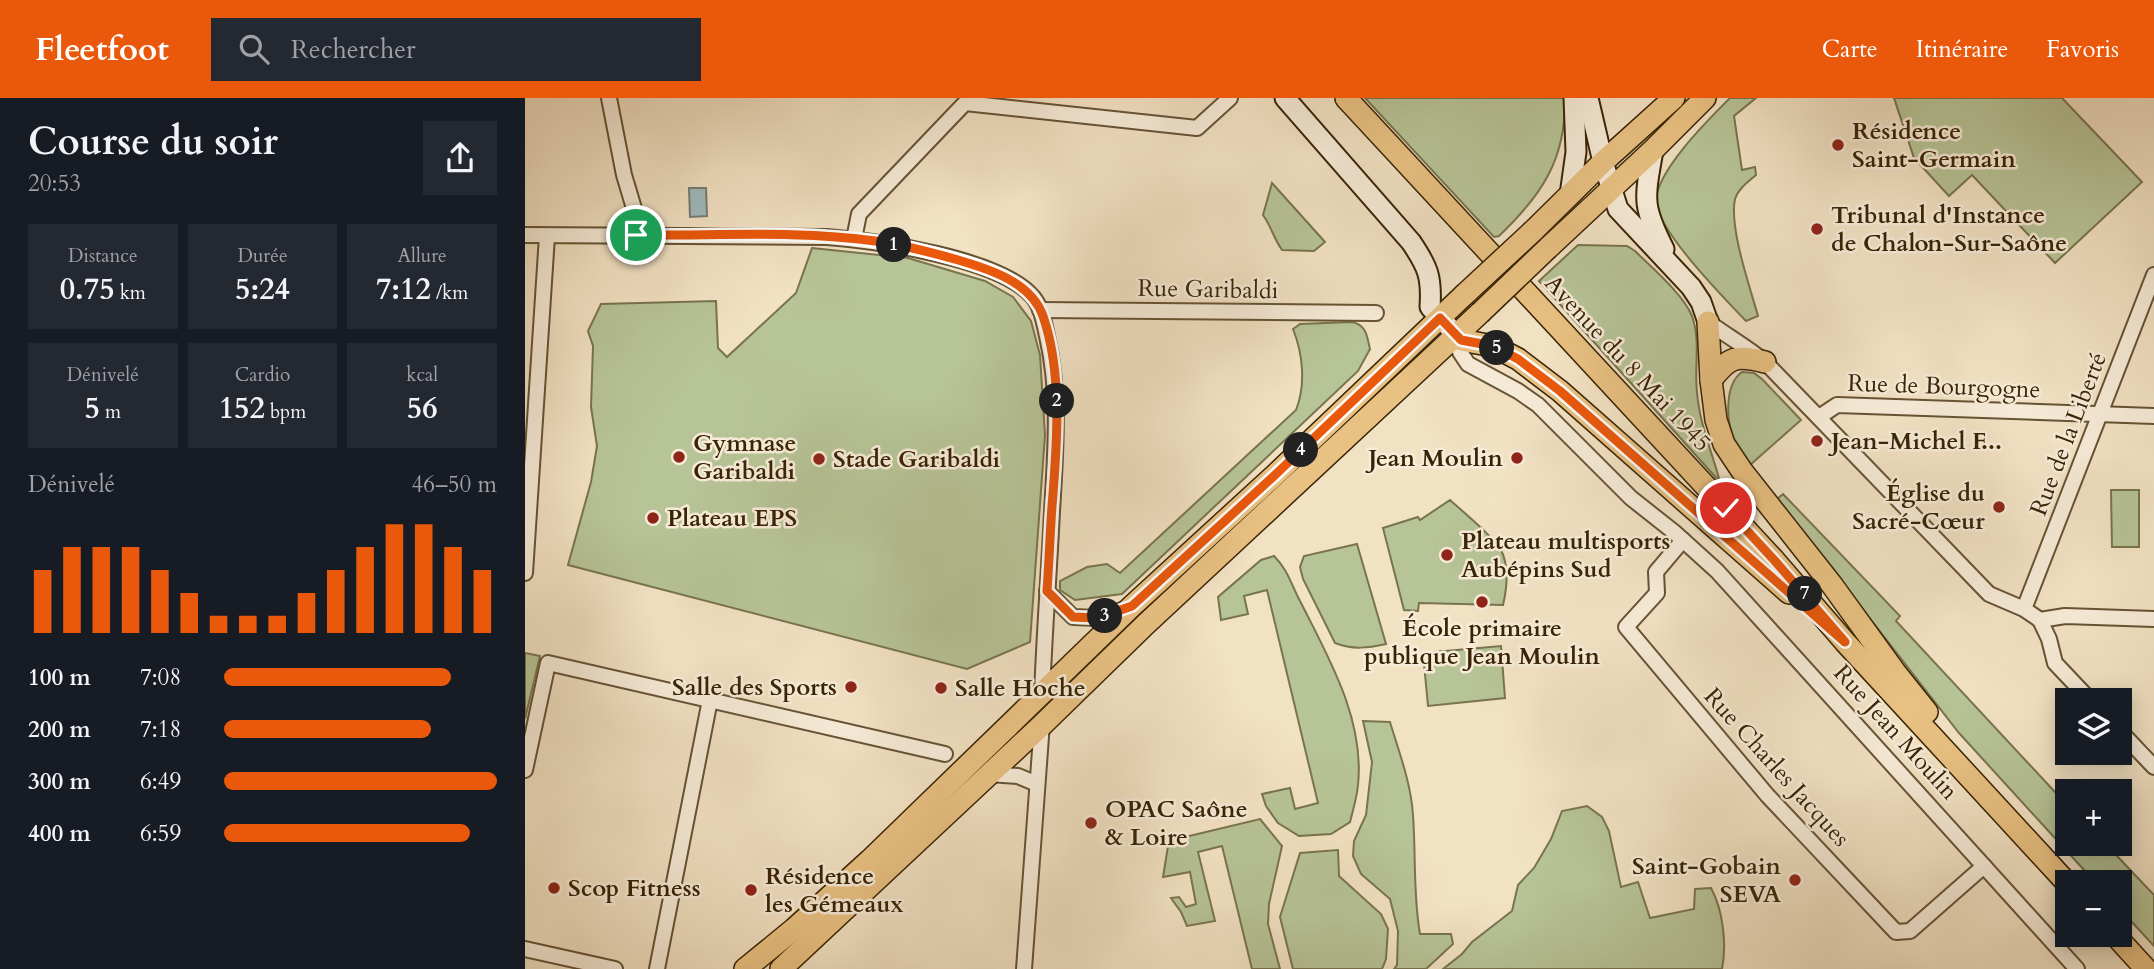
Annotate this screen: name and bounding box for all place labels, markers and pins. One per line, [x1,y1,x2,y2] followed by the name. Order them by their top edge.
[1852,115,2016,176] place label: Résidence Saint-Germain
[1830,137,1846,153] marker: Résidence Saint-Germain
[1831,199,2067,260] place label: Tribunal d'Instance de Chalon-Sur-Saône
[606,205,666,265] pin
[1809,221,1825,237] marker: Tribunal d'Instance de Chalon-Sur-Saône
[877,228,911,262] pin: 1
[1479,330,1515,366] pin: 5
[1039,384,1075,418] pin: 2
[1828,425,2002,458] place label: Jean-Michel F...
[693,427,796,488] place label: Gymnase Garibaldi
[1283,432,1319,468] pin: 4
[1809,433,1825,449] marker: Jean-Michel F...
[1365,442,1504,475] place label: Jean Moulin
[833,443,1001,476] place label: Stade Garibaldi
[671,449,687,465] marker: Gymnase Garibaldi
[1509,450,1525,466] marker: Jean Moulin
[811,451,827,467] marker: Stade Garibaldi
[1852,477,1985,538] place label: Église du Sacré-Cœur
[1696,478,1756,538] pin
[1991,499,2007,515] marker: Église du Sacré-Cœur
[667,502,797,535] place label: Plateau EPS
[645,510,661,526] marker: Plateau EPS
[1461,525,1670,586] place label: Plateau multisports Aubépins Sud
[1439,547,1455,563] marker: Plateau multisports Aubépins Sud
[1787,576,1823,612] pin: 7
[1474,594,1490,610] marker: École primaire publique Jean Moulin
[1087,598,1123,634] pin: 3
[1364,612,1601,673] place label: École primaire publique Jean Moulin
[672,671,837,704] place label: Salle des Sports
[955,672,1086,705] place label: Salle Hoche
[843,679,859,695] marker: Salle des Sports
[933,680,949,696] marker: Salle Hoche
[1105,793,1248,854] place label: OPAC Saône & Loire
[1083,815,1099,831] marker: OPAC Saône & Loire
[1632,850,1782,911] place label: Saint-Gobain SEVA
[765,860,904,921] place label: Résidence les Gémeaux
[568,872,701,905] place label: Scop Fitness
[1787,872,1803,888] marker: Saint-Gobain SEVA
[546,880,562,896] marker: Scop Fitness
[743,882,759,898] marker: Résidence les Gémeaux

